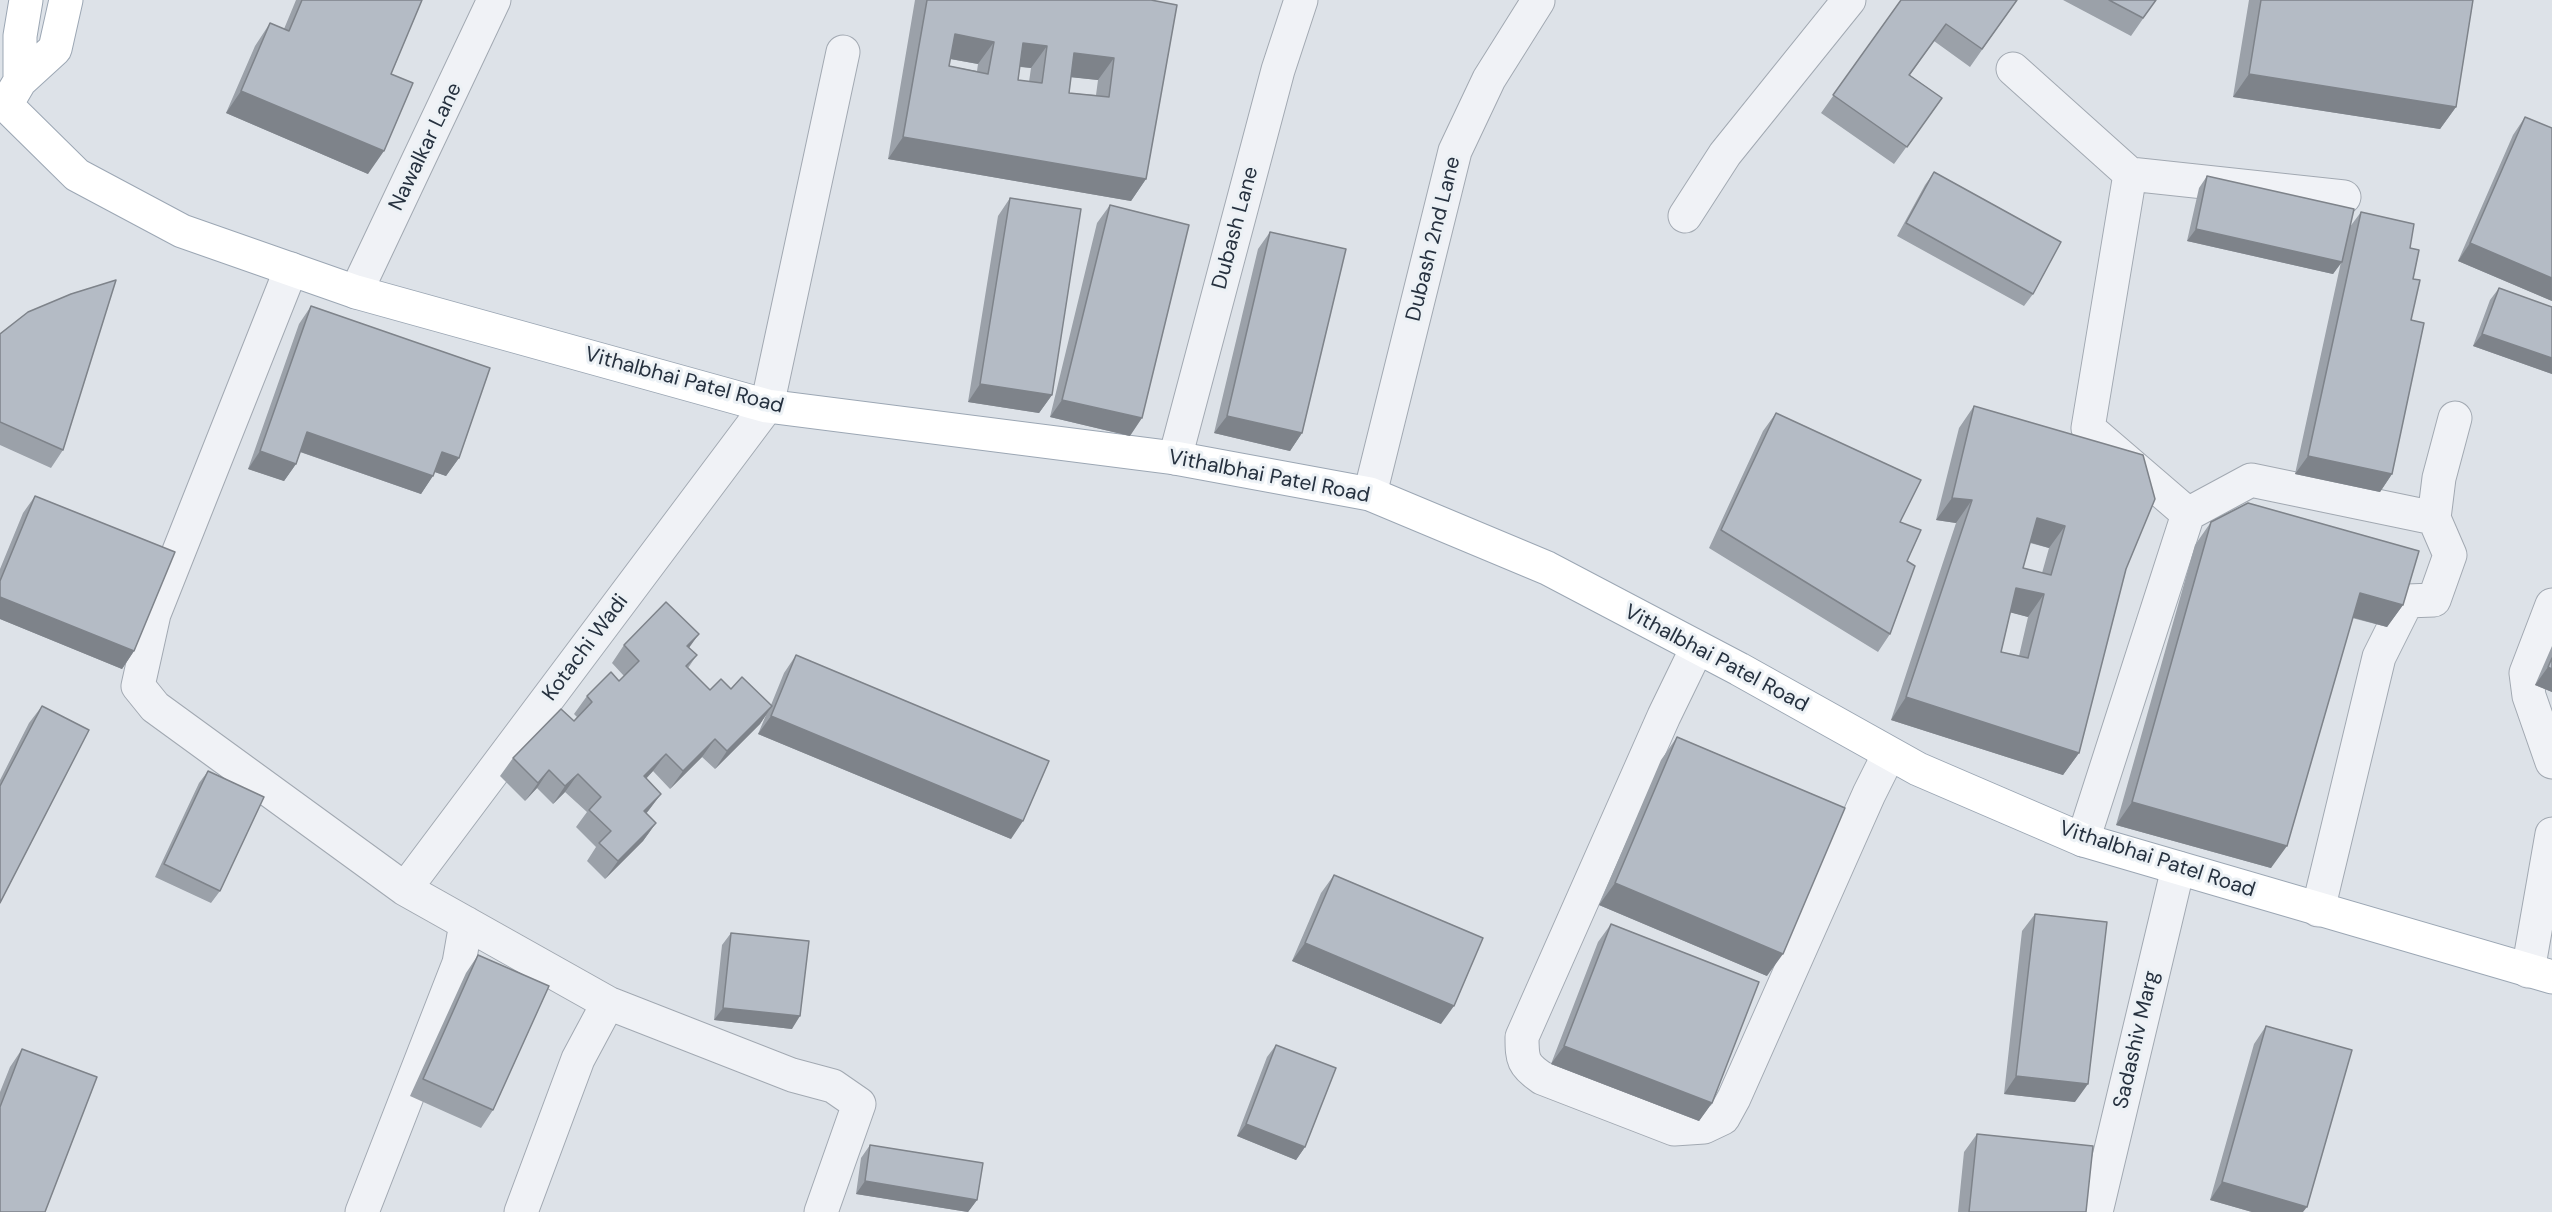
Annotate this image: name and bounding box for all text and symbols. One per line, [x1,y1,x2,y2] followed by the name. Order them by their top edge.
[384,79,468,215] street label: Nawalkar Lane
[1401,154,1467,324] street label: Dubash 2nd Lane
[1208,164,1264,292] street label: Dubash Lane
[582,342,786,420] street label: Vithalbhai Patel Road
[1166,445,1372,509] street label: Vithalbhai Patel Road
[538,590,634,706] street label: Kotachi Wadi
[1620,600,1812,718] street label: Vithalbhai Patel Road
[2056,816,2258,904] street label: Vithalbhai Patel Road
[2109,969,2165,1111] street label: Sadashiv Marg

